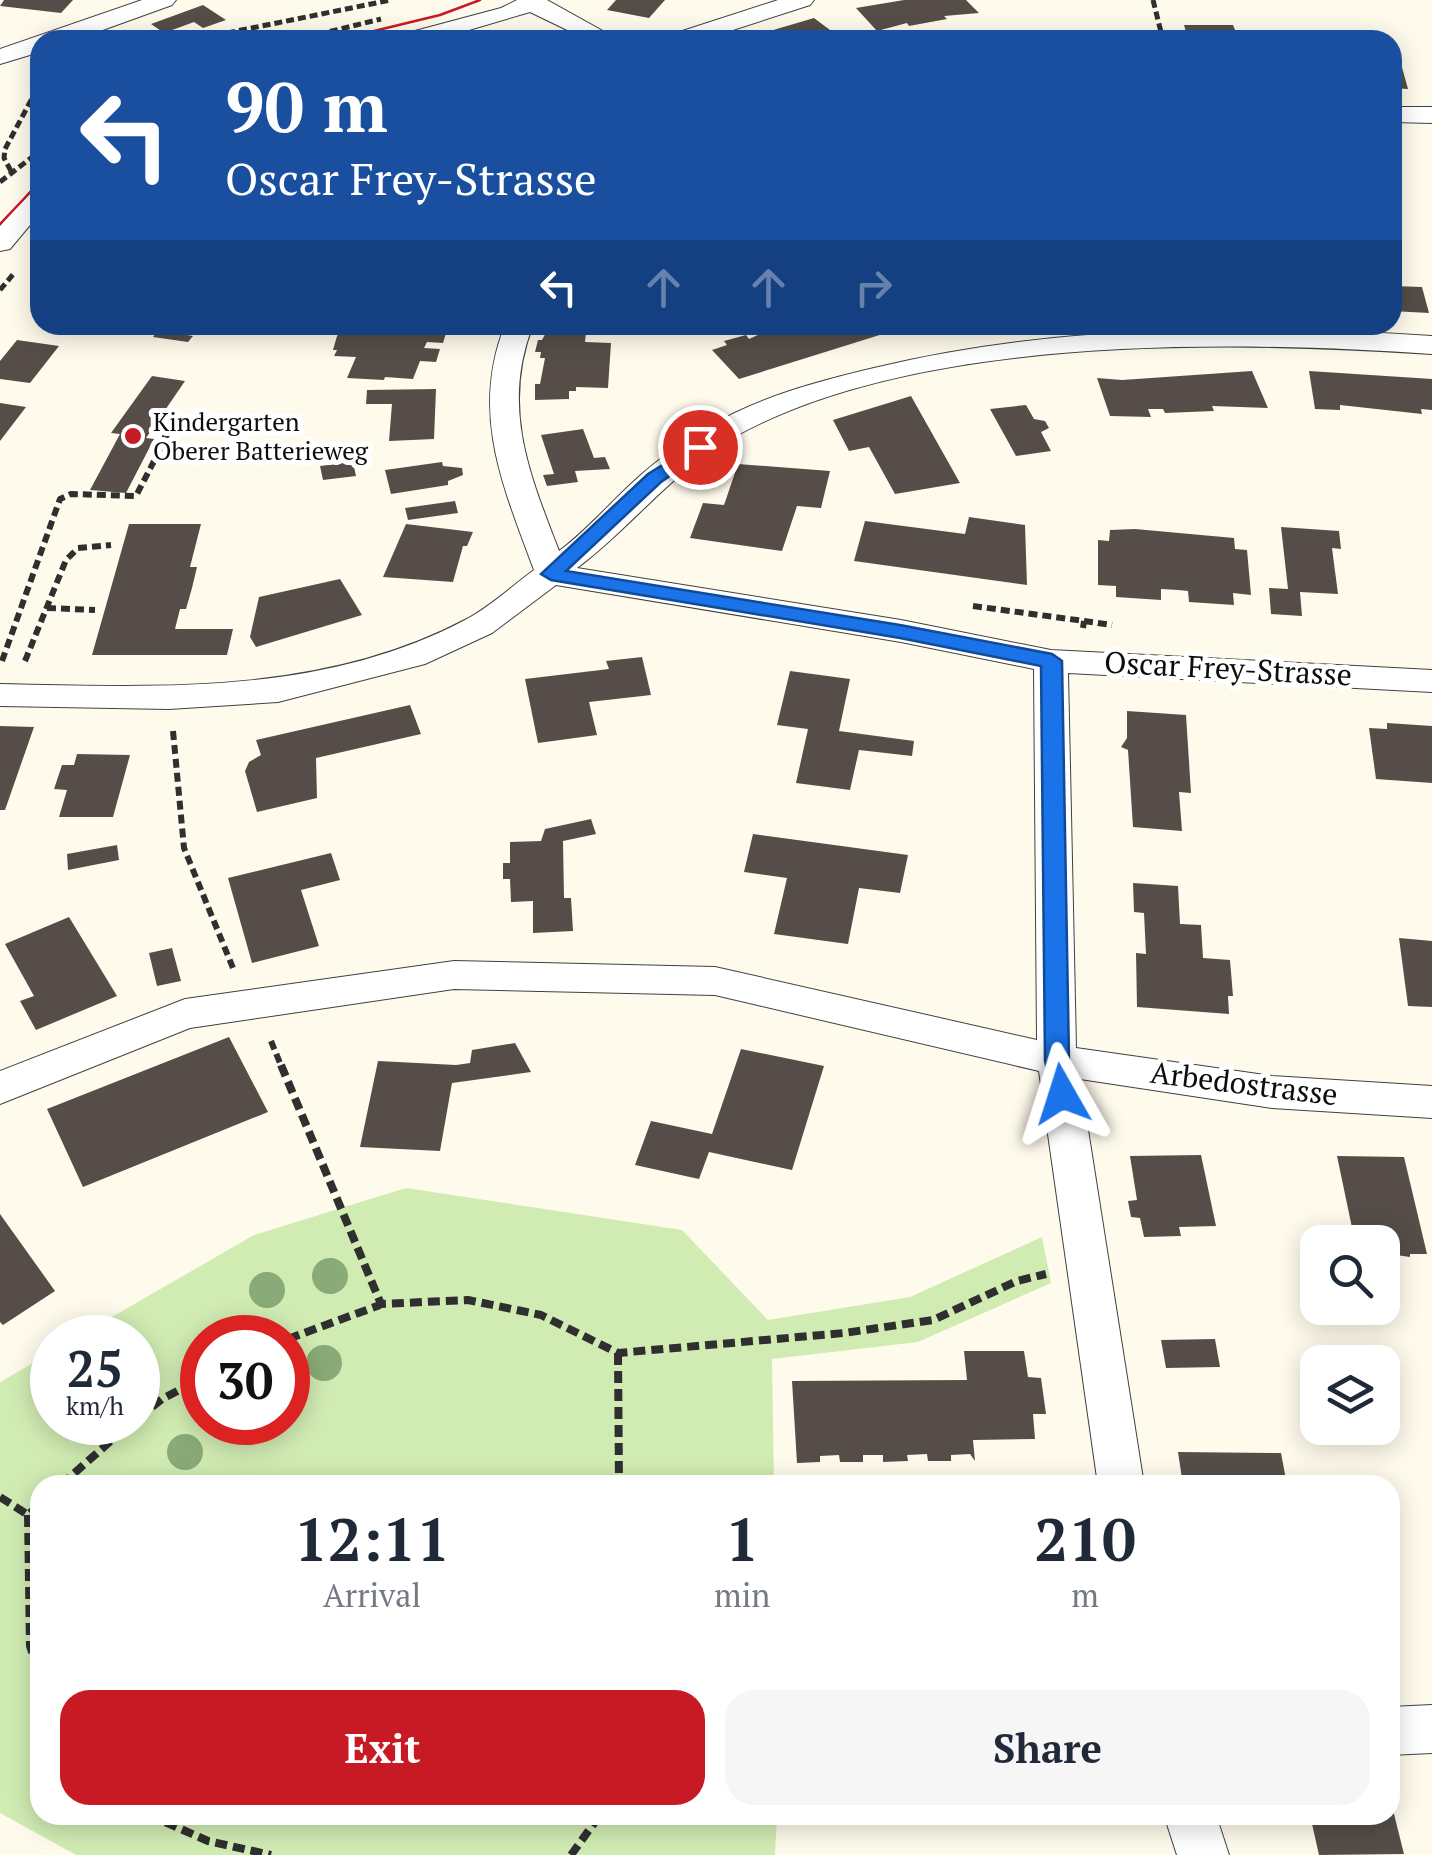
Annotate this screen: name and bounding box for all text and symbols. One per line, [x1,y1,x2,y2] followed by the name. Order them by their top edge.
[225,59,388,152] text: 90 m
[60,70,190,200] icon: left
[225,148,597,208] text: Oscar Frey-Strasse
[531,260,586,315] icon: left
[636,260,691,315] icon: ahead
[741,260,796,315] icon: ahead
[846,260,901,315] icon: right
[153,405,369,467] place label: Kindergarten Oberer Batterieweg
[658,405,743,490] pin
[673,420,728,475] icon: arrive
[122,425,144,447] marker: Kindergarten Oberer Batterieweg
[1103,642,1353,694] street label: Oscar Frey-Strasse
[1010,1042,1114,1146] position arrow
[1148,1052,1340,1114] street label: Arbedostrasse
[1300,1225,1400,1445] map controls
[1300,1225,1400,1325] button: search
[180,1315,310,1445] speed limit sign: 30
[67,1335,123,1401] text: 25
[1300,1345,1400,1445] button: layers
[66,1389,124,1422] text: km/h
[294,1499,450,1578] text: 12:11
[725,1499,759,1578] text: 1
[1034,1499,1136,1578] text: 210
[323,1574,421,1616] text: Arrival
[714,1574,770,1616] text: min
[1071,1574,1099,1616] text: m
[60,1690,705,1805] button: Exit
[725,1690,1370,1805] button: Share

